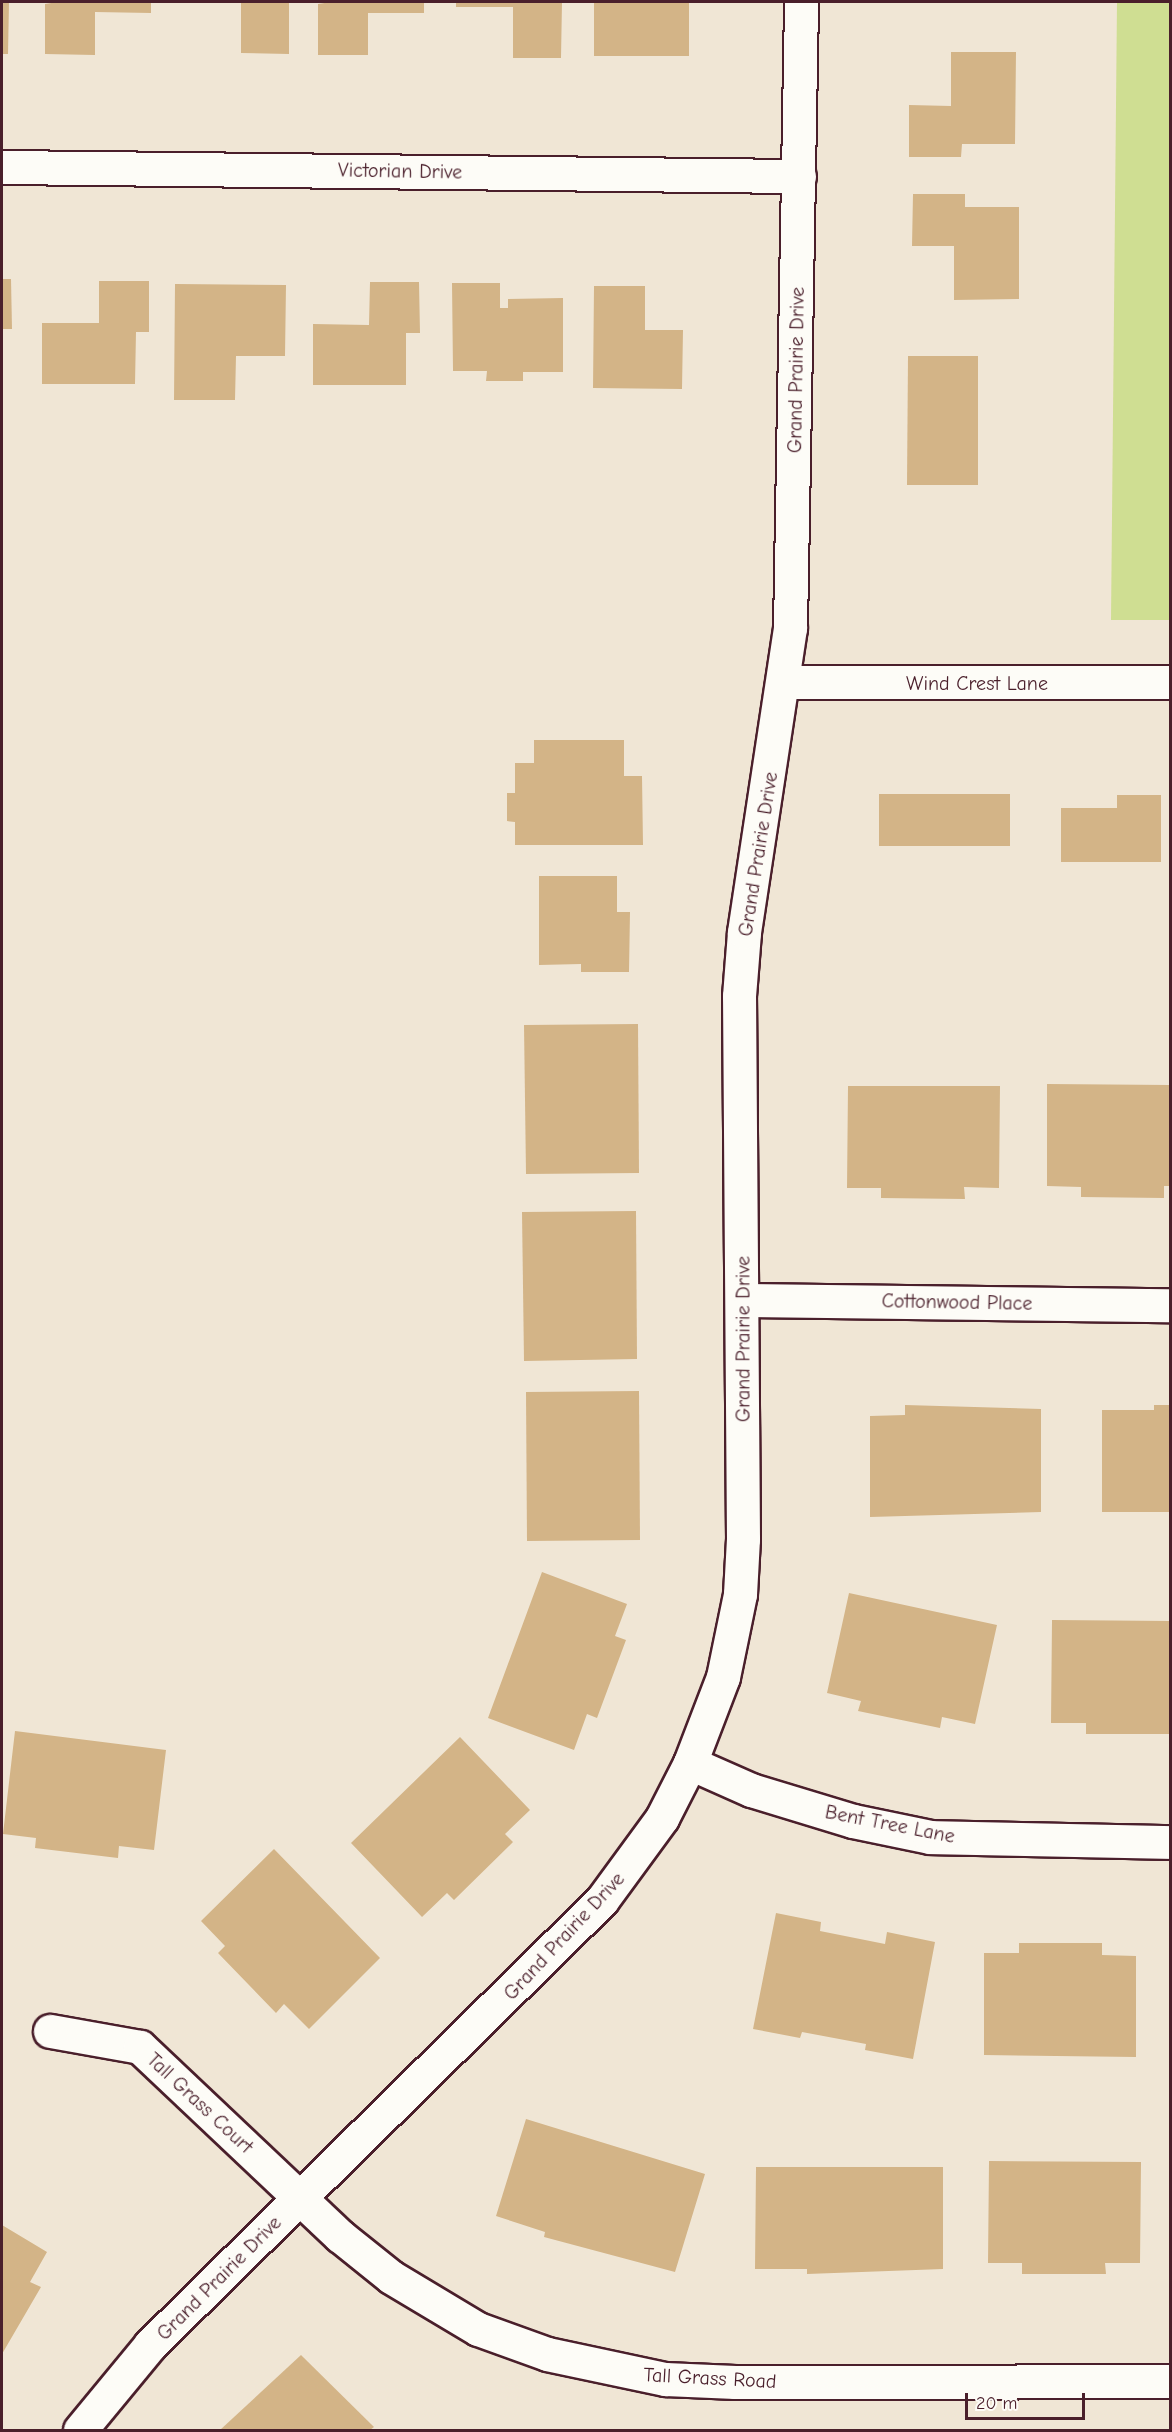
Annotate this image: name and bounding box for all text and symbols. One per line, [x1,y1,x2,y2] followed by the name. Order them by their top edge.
[338,158,462,184] street label: Victorian Drive
[783,287,809,453] street label: Grand Prairie Drive
[906,671,1048,695] street label: Wind Crest Lane
[733,770,783,938] street label: Grand Prairie Drive
[731,1256,755,1422] street label: Grand Prairie Drive
[881,1289,1033,1315] street label: Cottonwood Place
[823,1800,957,1848] street label: Bent Tree Lane
[498,1867,630,2005] street label: Grand Prairie Drive
[142,2048,258,2158] street label: Tall Grass Court
[152,2211,286,2345] street label: Grand Prairie Drive
[643,2363,777,2393] street label: Tall Grass Road
[968,2381,1088,2419] scale bar
[976,2393,1017,2414] text: 20 m

